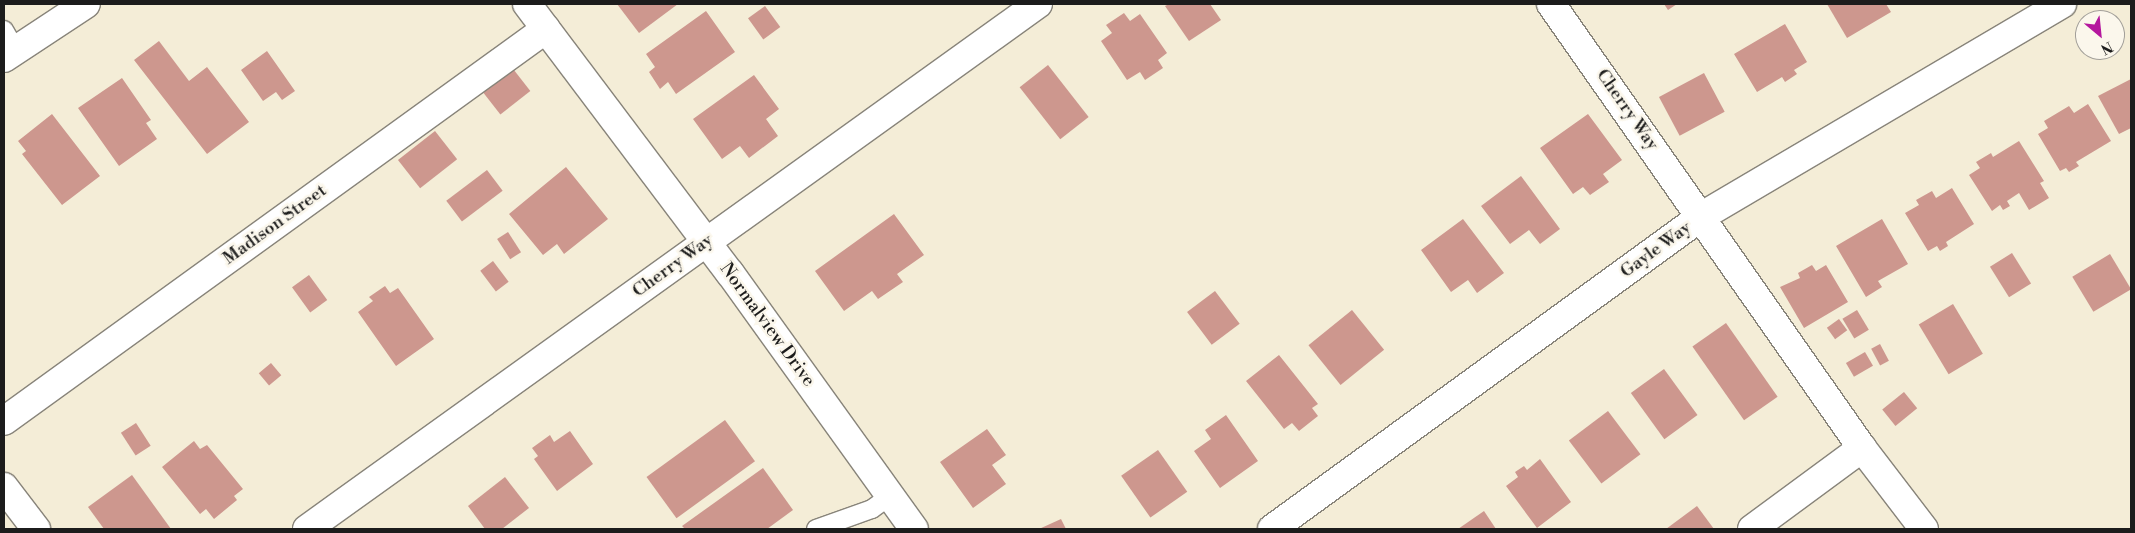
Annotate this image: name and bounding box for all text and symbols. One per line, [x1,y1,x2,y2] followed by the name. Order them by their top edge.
[2075,10,2125,60] north arrow
[2097,37,2116,58] text: N
[1591,65,1663,155] street label: Cherry Way
[219,180,331,270] street label: Madison Street
[1616,217,1696,283] street label: Gayle Way
[629,230,717,302] street label: Cherry Way
[715,259,819,391] street label: Normalview Drive

